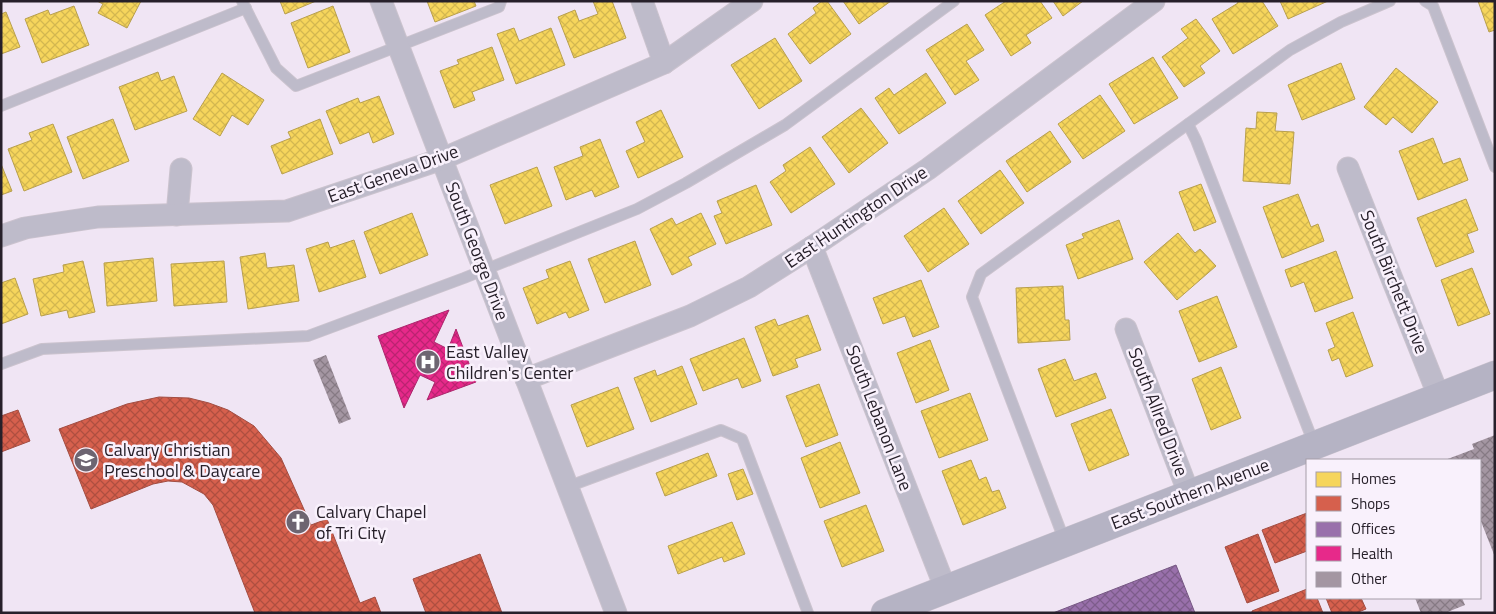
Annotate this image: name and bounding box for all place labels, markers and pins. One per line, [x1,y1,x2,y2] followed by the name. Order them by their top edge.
[446,338,574,386] place label: East Valley Children's Center
[415,349,441,375] hospital icon: East Valley Children's Center
[104,436,260,484] place label: Calvary Christian Preschool & Daycare
[73,447,99,473] school or university icon: Calvary Christian Preschool & Daycare
[316,498,427,546] place label: Calvary Chapel of Tri City
[285,509,311,535] church icon: Calvary Chapel of Tri City

